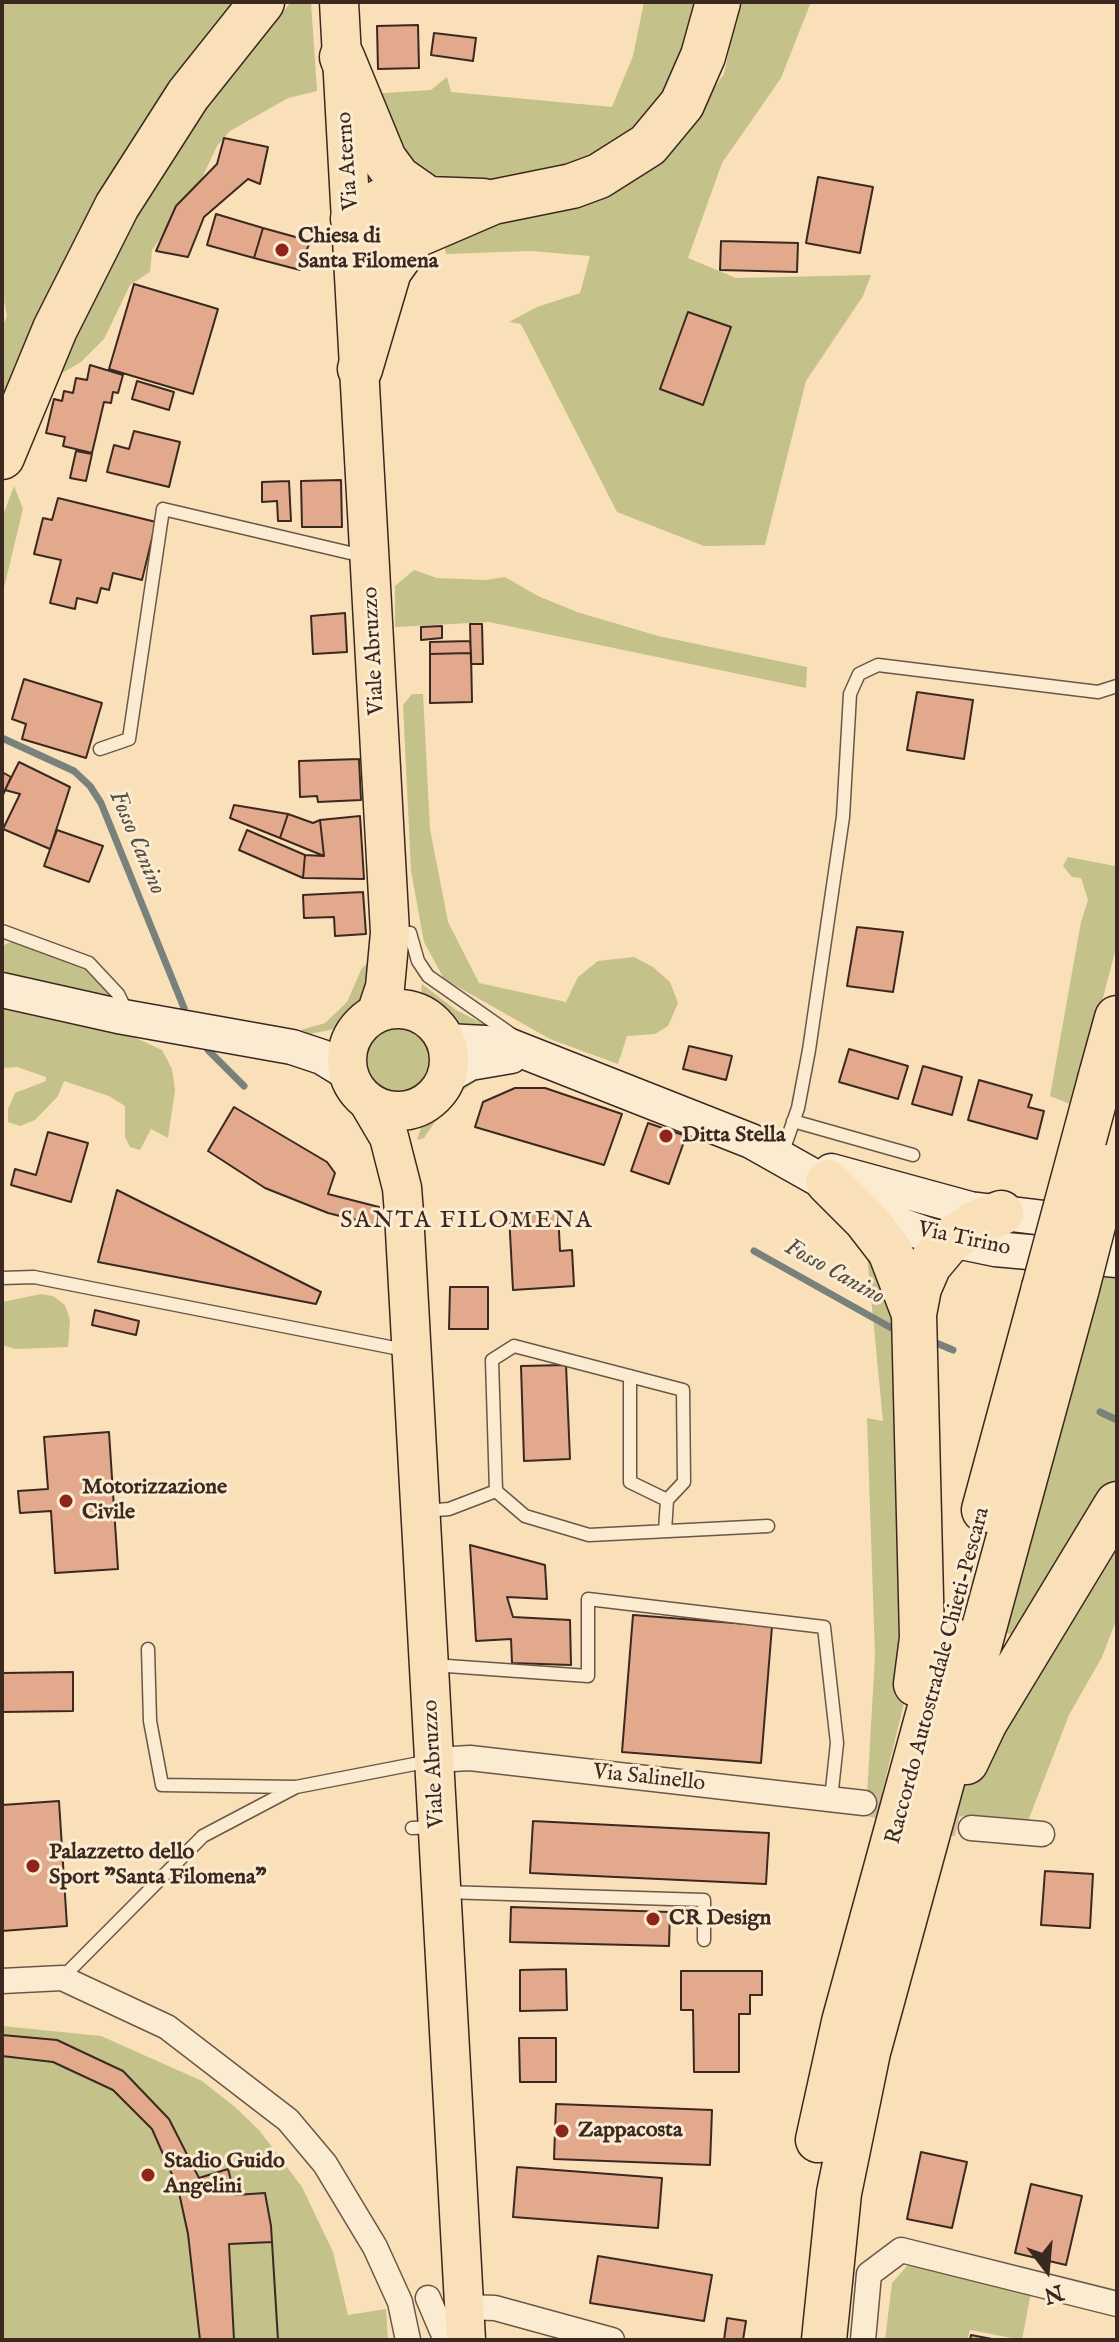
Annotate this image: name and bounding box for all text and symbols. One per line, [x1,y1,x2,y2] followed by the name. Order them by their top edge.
[332,111,366,211] street label: Via Aterno
[298,224,438,276] place label: Chiesa di Santa Filomena
[273,241,291,259] marker: Chiesa di Santa Filomena
[358,586,392,716] street label: Viale Abruzzo
[101,787,171,899] water label: Fosso Canino
[682,1123,785,1149] place label: Ditta Stella
[657,1127,675,1145] marker: Ditta Stella
[340,1208,594,1236] district label: SANTA FILOMENA
[915,1217,1013,1263] street label: Via Tirino
[779,1234,889,1312] water label: Fosso Canino
[82,1475,227,1526] place label: Motorizzazione Civile
[57,1492,75,1510] marker: Motorizzazione Civile
[881,1505,997,1847] street label: Raccordo Autostradale Chieti-Pescara
[418,1699,452,1829] street label: Viale Abruzzo
[591,1760,707,1798] street label: Via Salinello
[49,1840,266,1892] place label: Palazzetto dello Sport "Santa Filomena"
[24,1857,42,1875] marker: Palazzetto dello Sport "Santa Filomena"
[669,1906,771,1932] place label: CR Design
[644,1910,662,1928] marker: CR Design
[578,2118,682,2144] place label: Zappacosta
[553,2122,571,2140] marker: Zappacosta
[164,2149,285,2200] place label: Stadio Guido Angelini
[139,2166,157,2184] marker: Stadio Guido Angelini
[1007,2230,1087,2310] north arrow
[1041,2277,1067,2309] text: N

